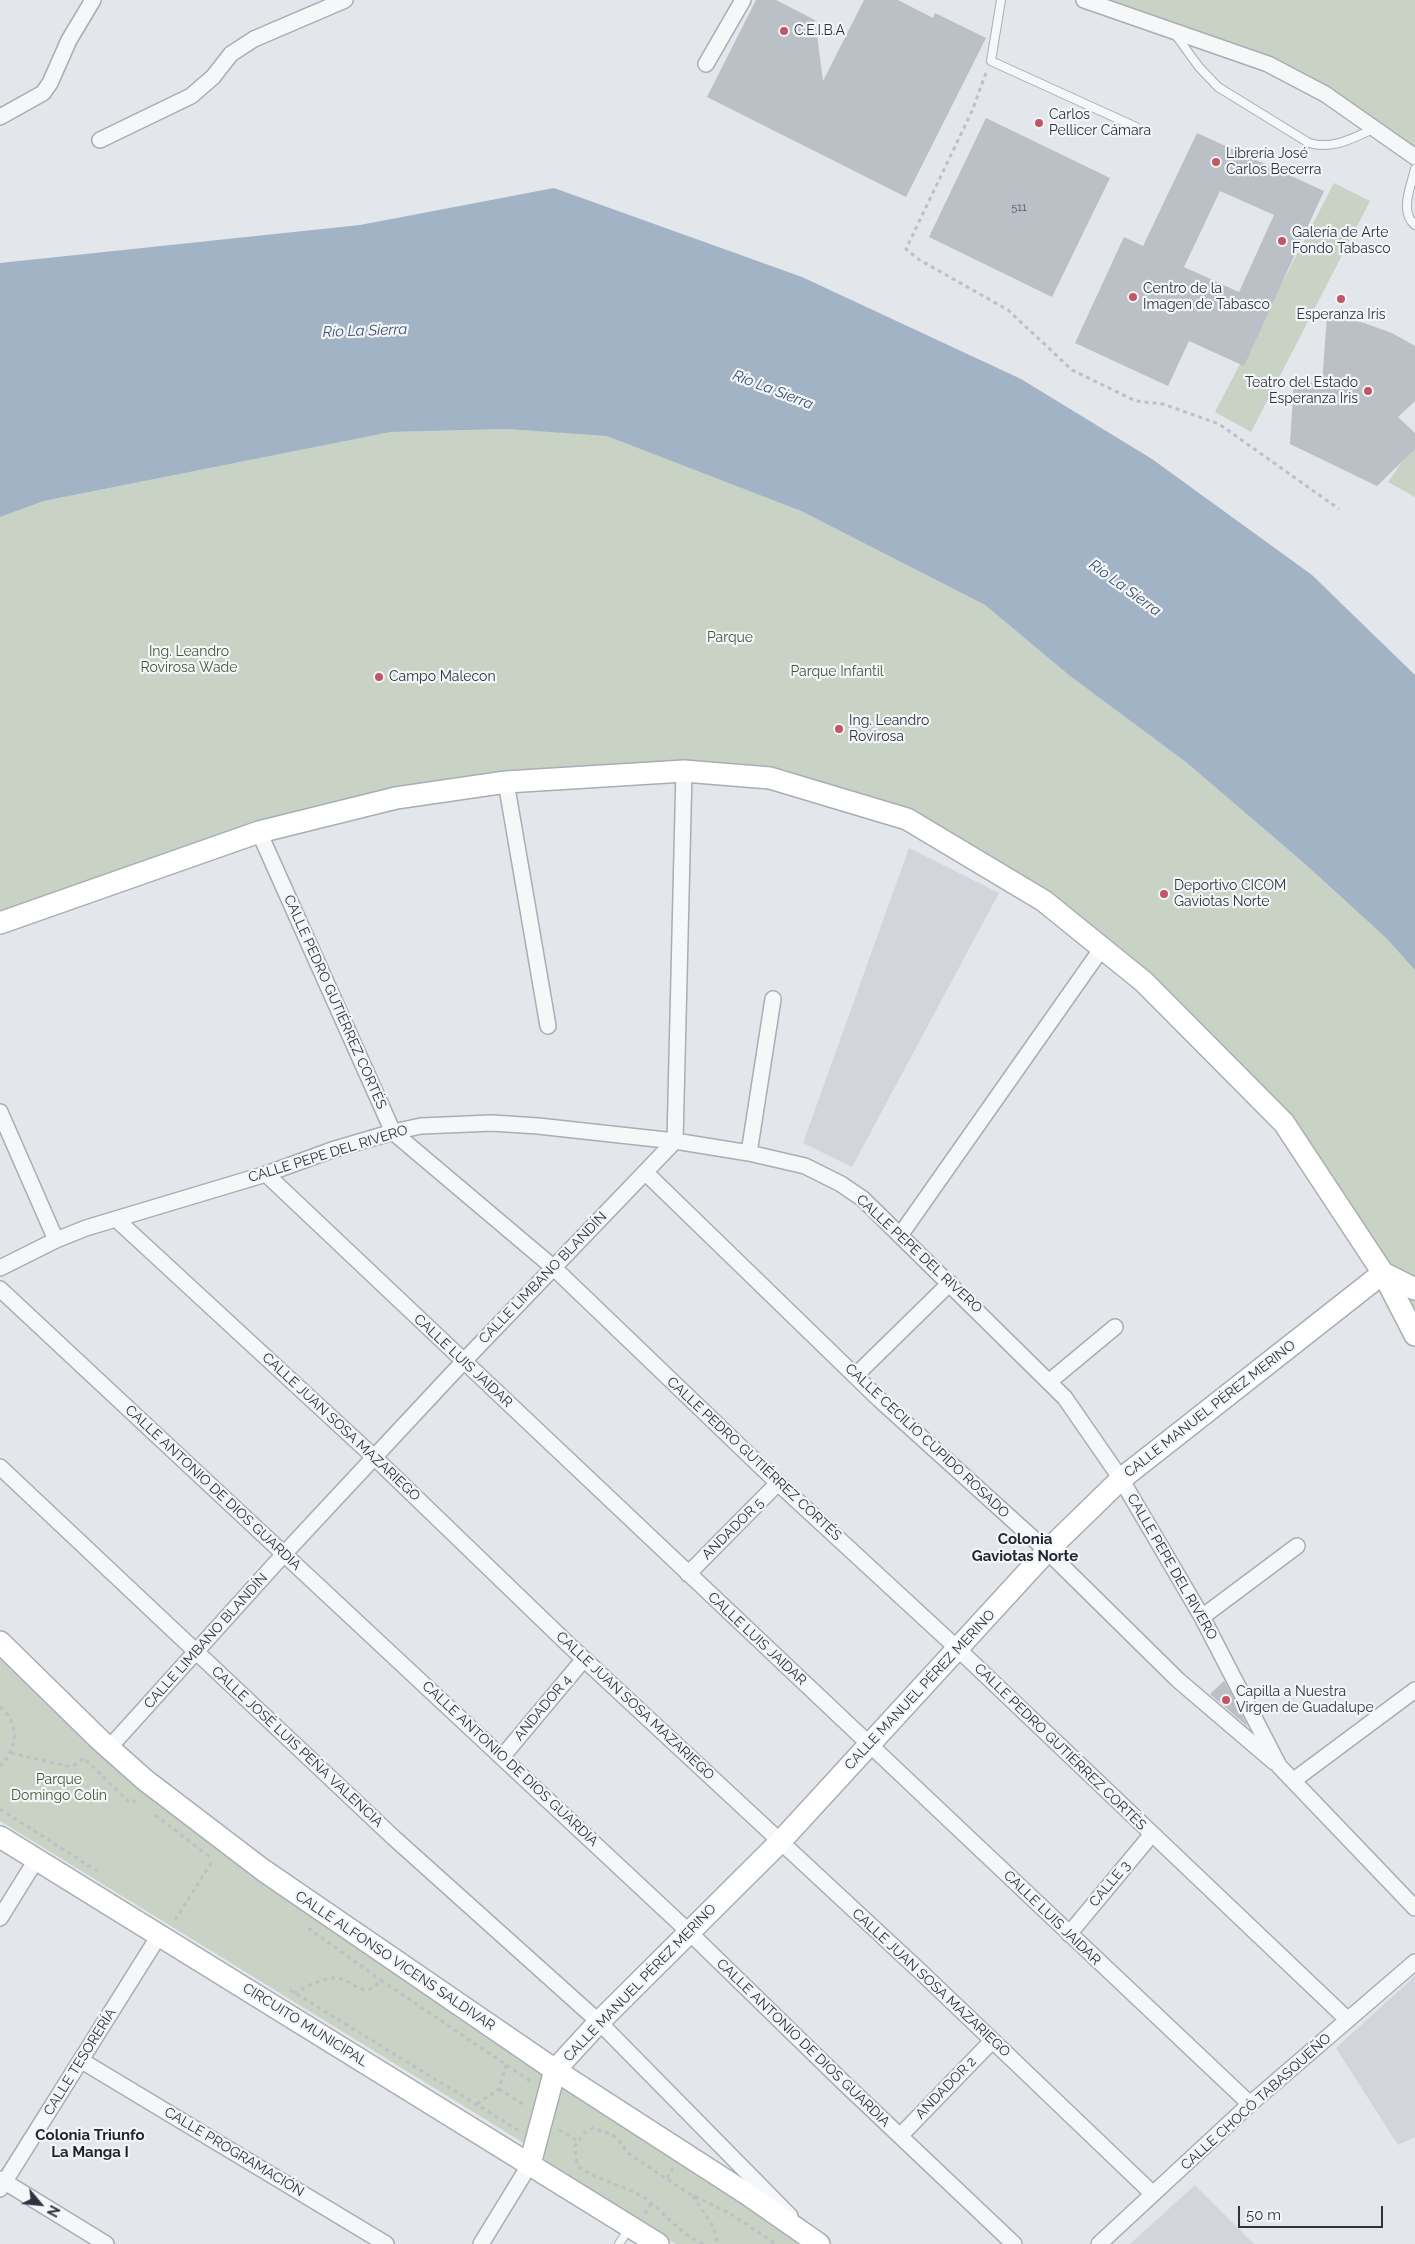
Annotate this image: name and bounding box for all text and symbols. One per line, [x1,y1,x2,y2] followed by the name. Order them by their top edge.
[794,23,845,39] place label: C.E.I.B.A
[778,25,790,37] marker: C.E.I.B.A
[1049,107,1151,140] place label: Carlos Pellicer Cámara
[1033,117,1045,129] marker: Carlos Pellicer Cámara
[1226,146,1321,178] place label: Librería José Carlos Becerra
[1210,156,1222,168] marker: Librería José Carlos Becerra
[1011,201,1027,215] house number: 511
[1292,225,1391,258] place label: Galería de Arte Fondo Tabasco
[1276,235,1288,247] marker: Galería de Arte Fondo Tabasco
[1143,281,1270,314] place label: Centro de la Imagen de Tabasco
[1127,291,1139,303] marker: Centro de la Imagen de Tabasco
[1335,293,1347,305] marker: Esperanza Iris
[1296,307,1386,323] place label: Esperanza Iris
[322,321,408,341] water label: Río La Sierra
[730,366,816,414] water label: Río La Sierra
[1245,375,1358,408] place label: Teatro del Estado Esperanza Iris
[1362,385,1374,397] marker: Teatro del Estado Esperanza Iris
[1085,556,1165,620] water label: Río La Sierra
[707,630,753,646] park label: Parque
[141,644,237,676] park label: Ing. Leandro Rovirosa Wade
[790,664,884,680] park label: Parque Infantil
[389,669,496,685] place label: Campo Malecon
[373,671,385,683] marker: Campo Malecon
[849,713,929,746] place label: Ing. Leandro Rovirosa
[833,723,845,735] marker: Ing. Leandro Rovirosa
[1174,878,1286,910] place label: Deportivo CICOM Gaviotas Norte
[1158,888,1170,900] marker: Deportivo CICOM Gaviotas Norte
[280,892,390,1112] street label: CALLE PEDRO GUTIÉRREZ CORTÉS
[246,1122,410,1186] street label: CALLE PEPE DEL RIVERO
[853,1191,985,1317] street label: CALLE PEPE DEL RIVERO
[476,1209,610,1347] street label: CALLE LIMBANO BLANDÍN
[410,1311,516,1411] street label: CALLE LUIS JAIDAR
[1121,1337,1299,1481] street label: CALLE MANUEL PÉREZ MERINO
[259,1349,423,1505] street label: CALLE JUAN SOSA MAZARIEGO
[841,1360,1013,1522] street label: CALLE CECILIO CUPIDO ROSADO
[663,1374,845,1544] street label: CALLE PEDRO GUTIÉRREZ CORTÉS
[121,1402,305,1574] street label: CALLE ANTONIO DE DIOS GUARDIA
[1123,1491,1221,1643] street label: CALLE PEPE DEL RIVERO
[699,1495,767,1563] street label: ANDADOR 5
[972,1530,1078,1565] district label: Colonia Gaviotas Norte
[141,1570,271,1712] street label: CALLE LIMBANO BLANDÍN
[704,1589,810,1689] street label: CALLE LUIS JAIDAR
[841,1606,999,1774] street label: CALLE MANUEL PÉREZ MERINO
[553,1628,717,1784] street label: CALLE JUAN SOSA MAZARIEGO
[970,1660,1150,1834] street label: CALLE PEDRO GUTIÉRREZ CORTÉS
[208,1663,386,1831] street label: CALLE JOSÉ LUIS PEÑA VALENCIA
[511,1672,575,1744] street label: ANDADOR 4
[418,1678,602,1850] street label: CALLE ANTONIO DE DIOS GUARDIA
[1236,1684,1374,1716] place label: Capilla a Nuestra Virgen de Guadalupe
[1220,1694,1232,1706] marker: Capilla a Nuestra Virgen de Guadalupe
[11,1772,107,1804] park label: Parque Domingo Colin
[1086,1858,1134,1910] street label: CALLE 3
[1000,1867,1104,1969] street label: CALLE LUIS JAIDAR
[292,1888,498,2034] street label: CALLE ALFONSO VICENS SALDIVAR
[560,1901,720,2065] street label: CALLE MANUEL PÉREZ MERINO
[849,1905,1013,2061] street label: CALLE JUAN SOSA MAZARIEGO
[713,1955,893,2131] street label: CALLE ANTONIO DE DIOS GUARDIA
[239,1980,371,2070] street label: CIRCUITO MUNICIPAL
[40,2005,120,2119] street label: CALLE TESORERÍA
[1177,2030,1335,2174] street label: CALLE CHOCÓ TABASQUEÑO
[912,2053,980,2123] street label: ANDADOR 2
[161,2104,307,2200] street label: CALLE PROGRAMACIÓN
[35,2126,145,2161] district label: Colonia Triunfo La Manga I
[15,2179,65,2229] north arrow
[1240,2196,1385,2228] scale bar
[44,2203,63,2220] text: N
[1246,2206,1281,2224] text: 50 m

